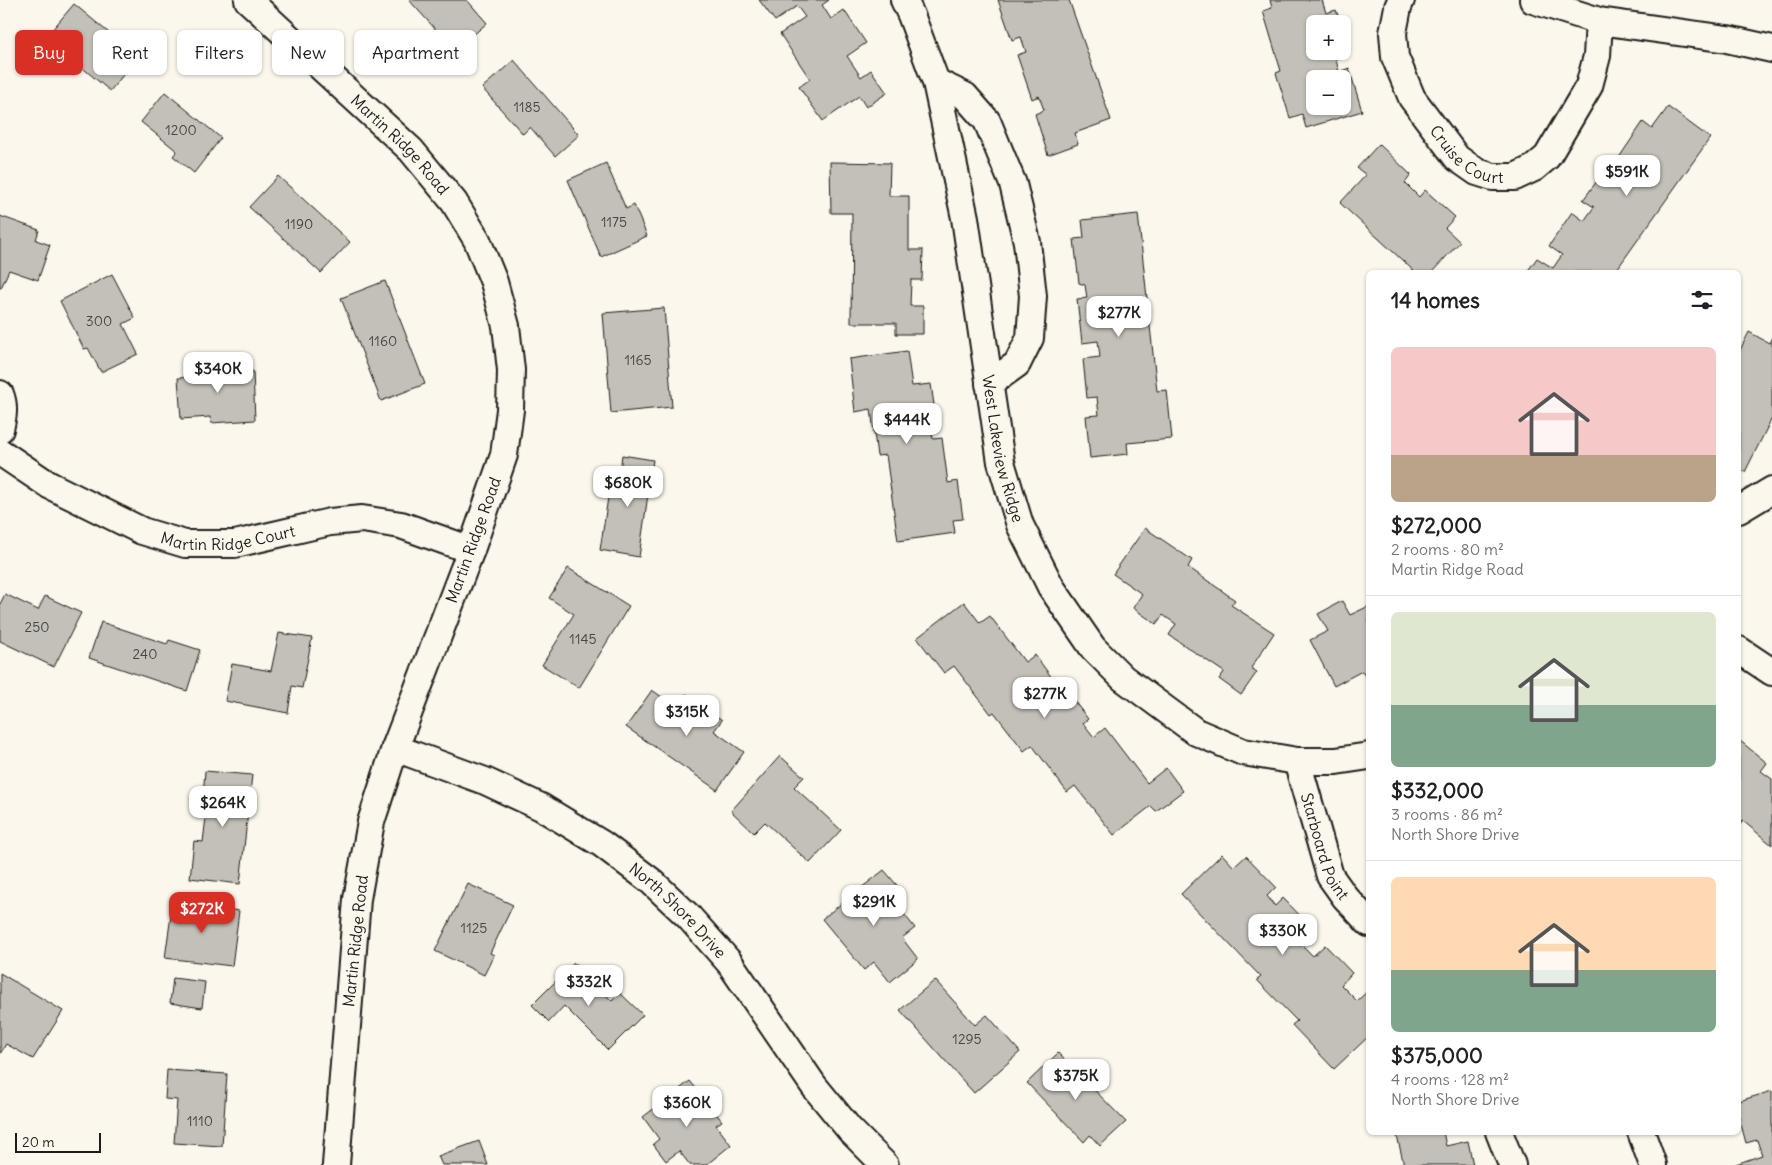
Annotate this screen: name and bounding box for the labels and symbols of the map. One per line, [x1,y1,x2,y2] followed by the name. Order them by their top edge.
[347,90,454,199] street label: Martin Ridge Road
[513,98,541,116] house number: 1185
[165,121,197,139] house number: 1200
[1426,121,1504,187] street label: Cruise Court
[1592,154,1662,197] pin: $591K
[601,213,627,231] house number: 1175
[285,215,313,233] house number: 1190
[1084,296,1154,338] pin: $277K
[86,312,112,330] house number: 300
[369,332,397,350] house number: 1160
[624,351,652,369] house number: 1165
[183,352,253,394] pin: $340K
[978,373,1029,525] street label: West Lakeview Ridge
[872,402,942,445] pin: $444K
[593,466,663,508] pin: $680K
[441,474,505,606] street label: Martin Ridge Road
[158,520,297,554] street label: Martin Ridge Court
[25,618,49,636] house number: 250
[569,630,597,648] house number: 1145
[133,645,157,663] house number: 240
[1010,676,1080,719] pin: $277K
[652,694,722,737] pin: $315K
[188,786,258,828] pin: $264K
[1297,791,1354,904] street label: Starboard Point
[625,858,731,962] street label: North Shore Drive
[338,874,372,1008] street label: Martin Ridge Road
[839,884,909,927] pin: $291K
[167,892,237,934] pin: $272K
[1248,914,1318,956] pin: $330K
[461,919,487,937] house number: 1125
[554,964,624,1007] pin: $332K
[952,1030,982,1048] house number: 1295
[1041,1058,1111,1101] pin: $375K
[652,1086,722,1128] pin: $360K
[187,1112,213,1130] house number: 1110
[15,1130,101,1153] scale bar

